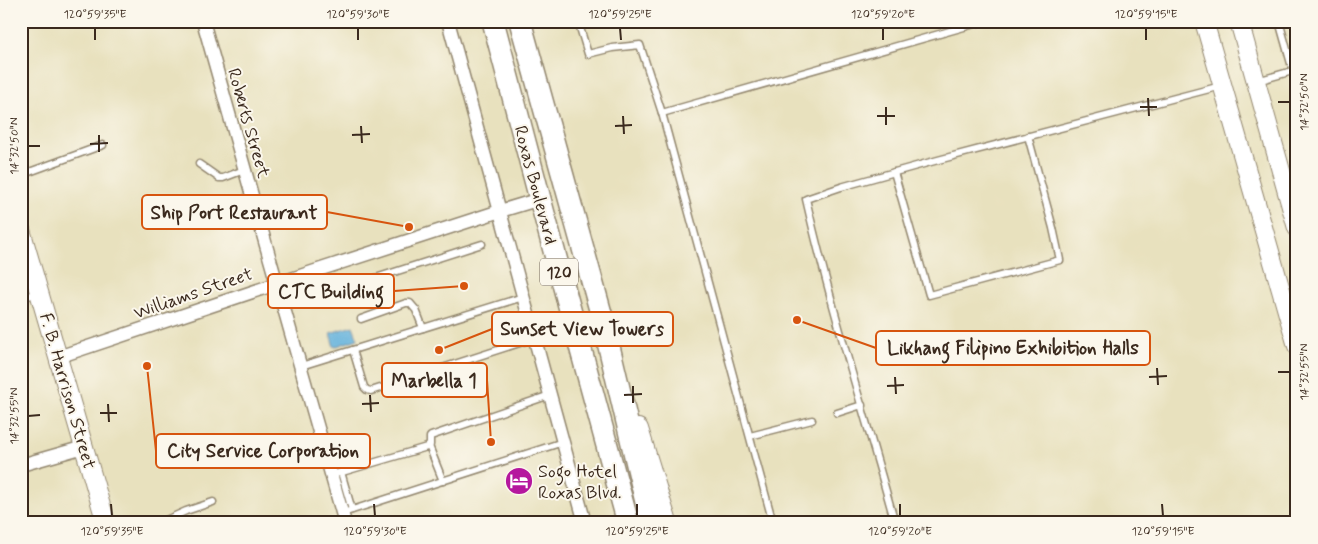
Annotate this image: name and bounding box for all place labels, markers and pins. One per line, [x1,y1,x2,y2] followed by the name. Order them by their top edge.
[142,195,327,229] callout: Ship Port Restaurant
[268,274,394,308] callout: CTC Building
[492,312,673,346] callout: Sunset View Towers
[876,331,1150,365] callout: Likhang Filipino Exhibition Halls
[382,363,487,397] callout: Marbella 1
[156,434,370,468] callout: City Service Corporation
[538,460,621,505] place label: Sogo Hotel Roxas Blvd.
[504,466,534,496] hotel icon: Sogo Hotel Roxas Blvd.

